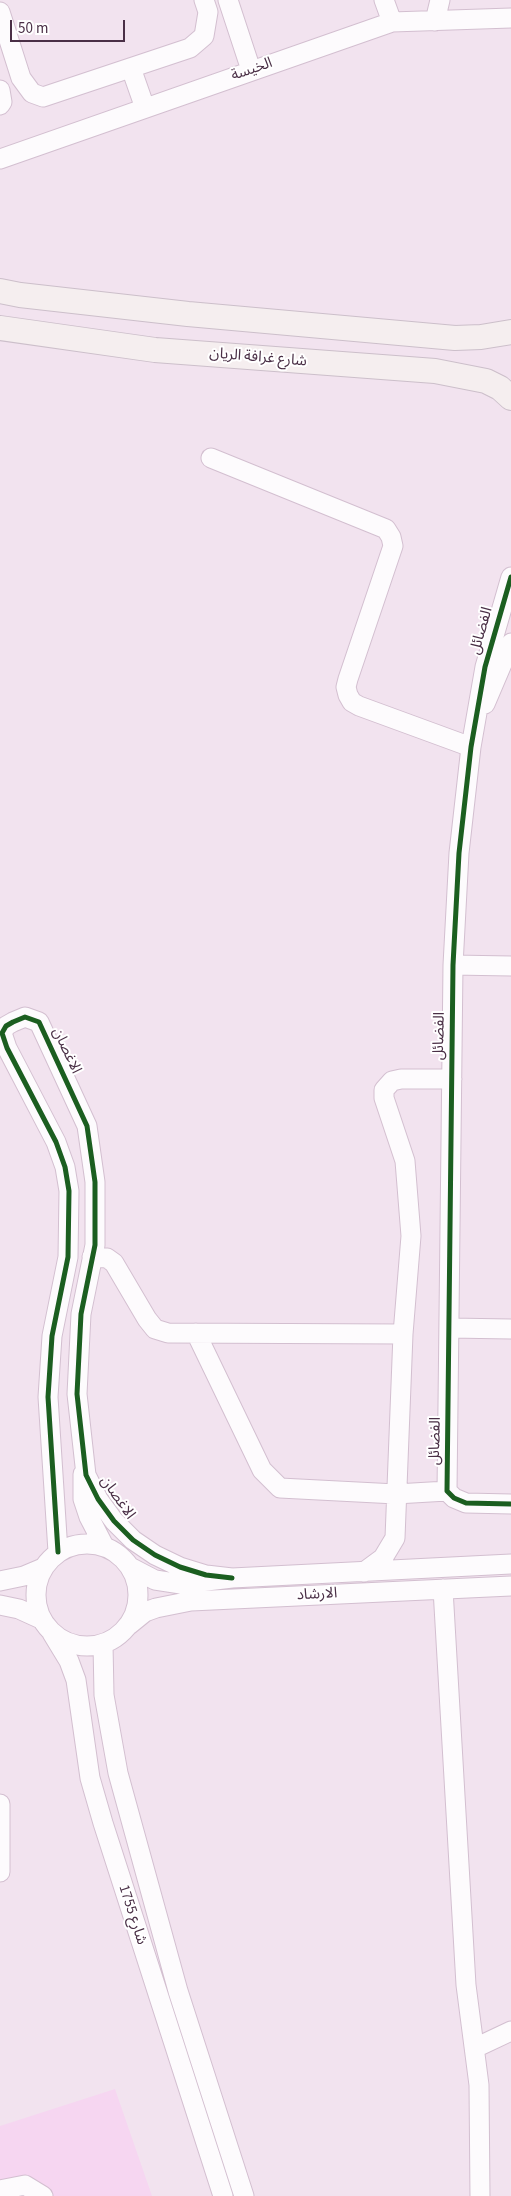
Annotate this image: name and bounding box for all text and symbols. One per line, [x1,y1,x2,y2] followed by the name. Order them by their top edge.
[12,10,128,42] scale bar
[18,18,48,39] text: 50 m
[229,55,275,85] street label: الخيسة
[208,345,308,371] street label: شارع غرافة الريان
[467,605,497,657] street label: الفضائل
[431,1012,449,1060] street label: الفضائل
[48,1025,84,1077] street label: الاغصان
[427,1417,445,1465] street label: الفضائل
[96,1473,138,1523] street label: الاغصان
[296,1585,338,1605] street label: الارشاد
[114,1883,150,1947] street label: شارع 1755

